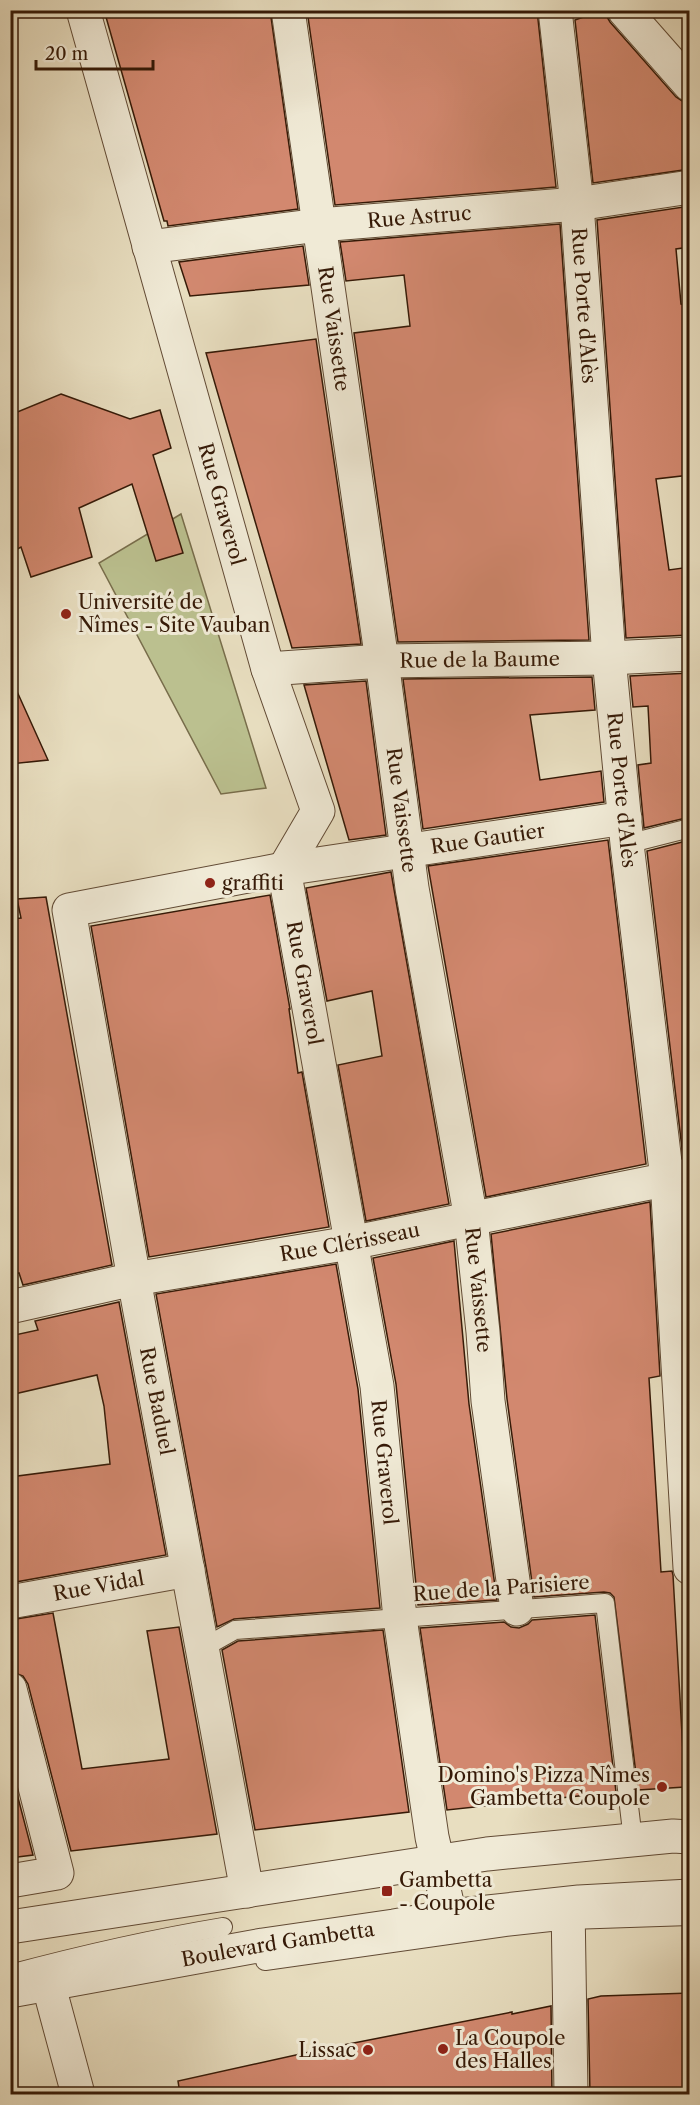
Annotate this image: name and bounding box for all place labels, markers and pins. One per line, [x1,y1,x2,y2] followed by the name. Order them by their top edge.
[78,590,271,637] place label: Université de Nîmes - Site Vauban
[59,607,73,621] marker: Université de Nîmes - Site Vauban
[222,871,284,895] place label: graffiti
[203,876,217,890] marker: graffiti
[438,1763,650,1810] place label: Domino's Pizza Nîmes Gambetta Coupole
[655,1780,669,1794] marker: Domino's Pizza Nîmes Gambetta Coupole
[399,1868,495,1915] place label: Gambetta - Coupole
[380,1884,394,1898] marker: Gambetta - Coupole
[455,2026,565,2073] place label: La Coupole des Halles
[298,2038,356,2062] place label: Lissac
[436,2042,450,2056] marker: La Coupole des Halles
[361,2043,375,2057] marker: Lissac

